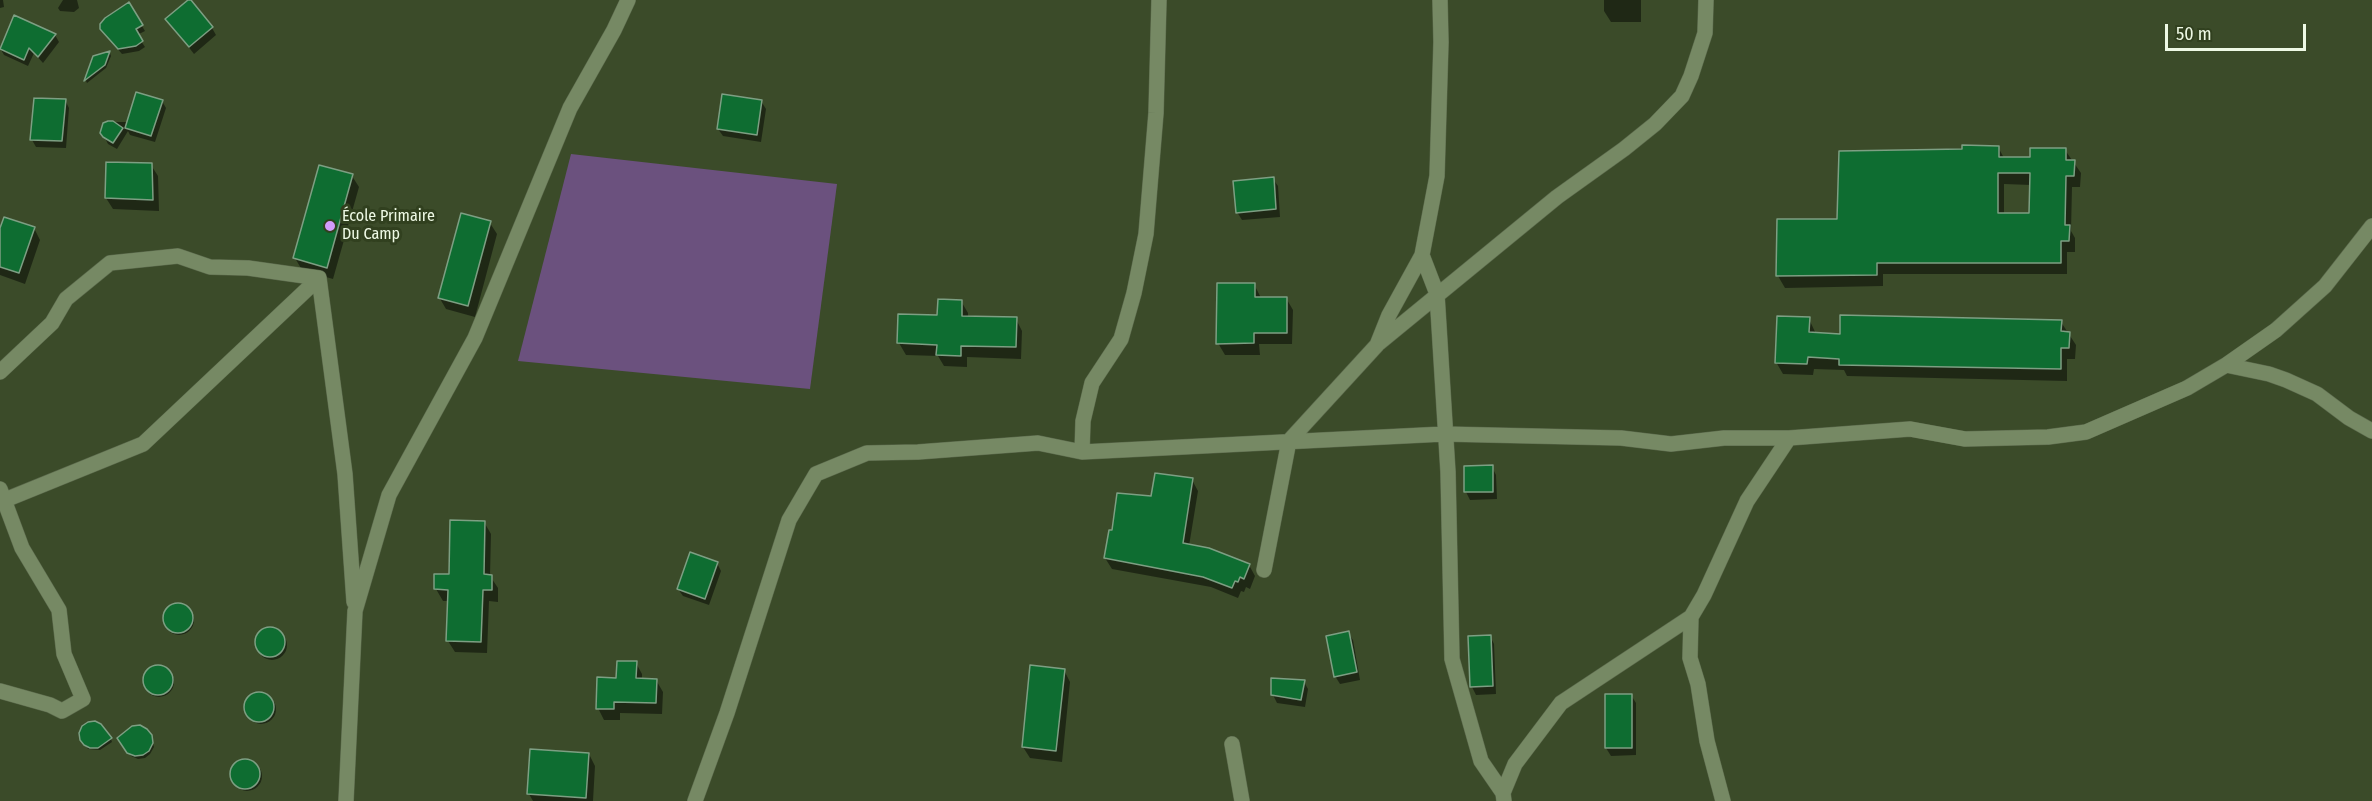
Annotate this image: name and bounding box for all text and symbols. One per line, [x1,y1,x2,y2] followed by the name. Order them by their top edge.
[2168,12,2309,50] scale bar
[2176,23,2212,45] text: 50 m
[342,207,435,245] place label: École Primaire Du Camp
[323,219,337,233] marker: École Primaire Du Camp

